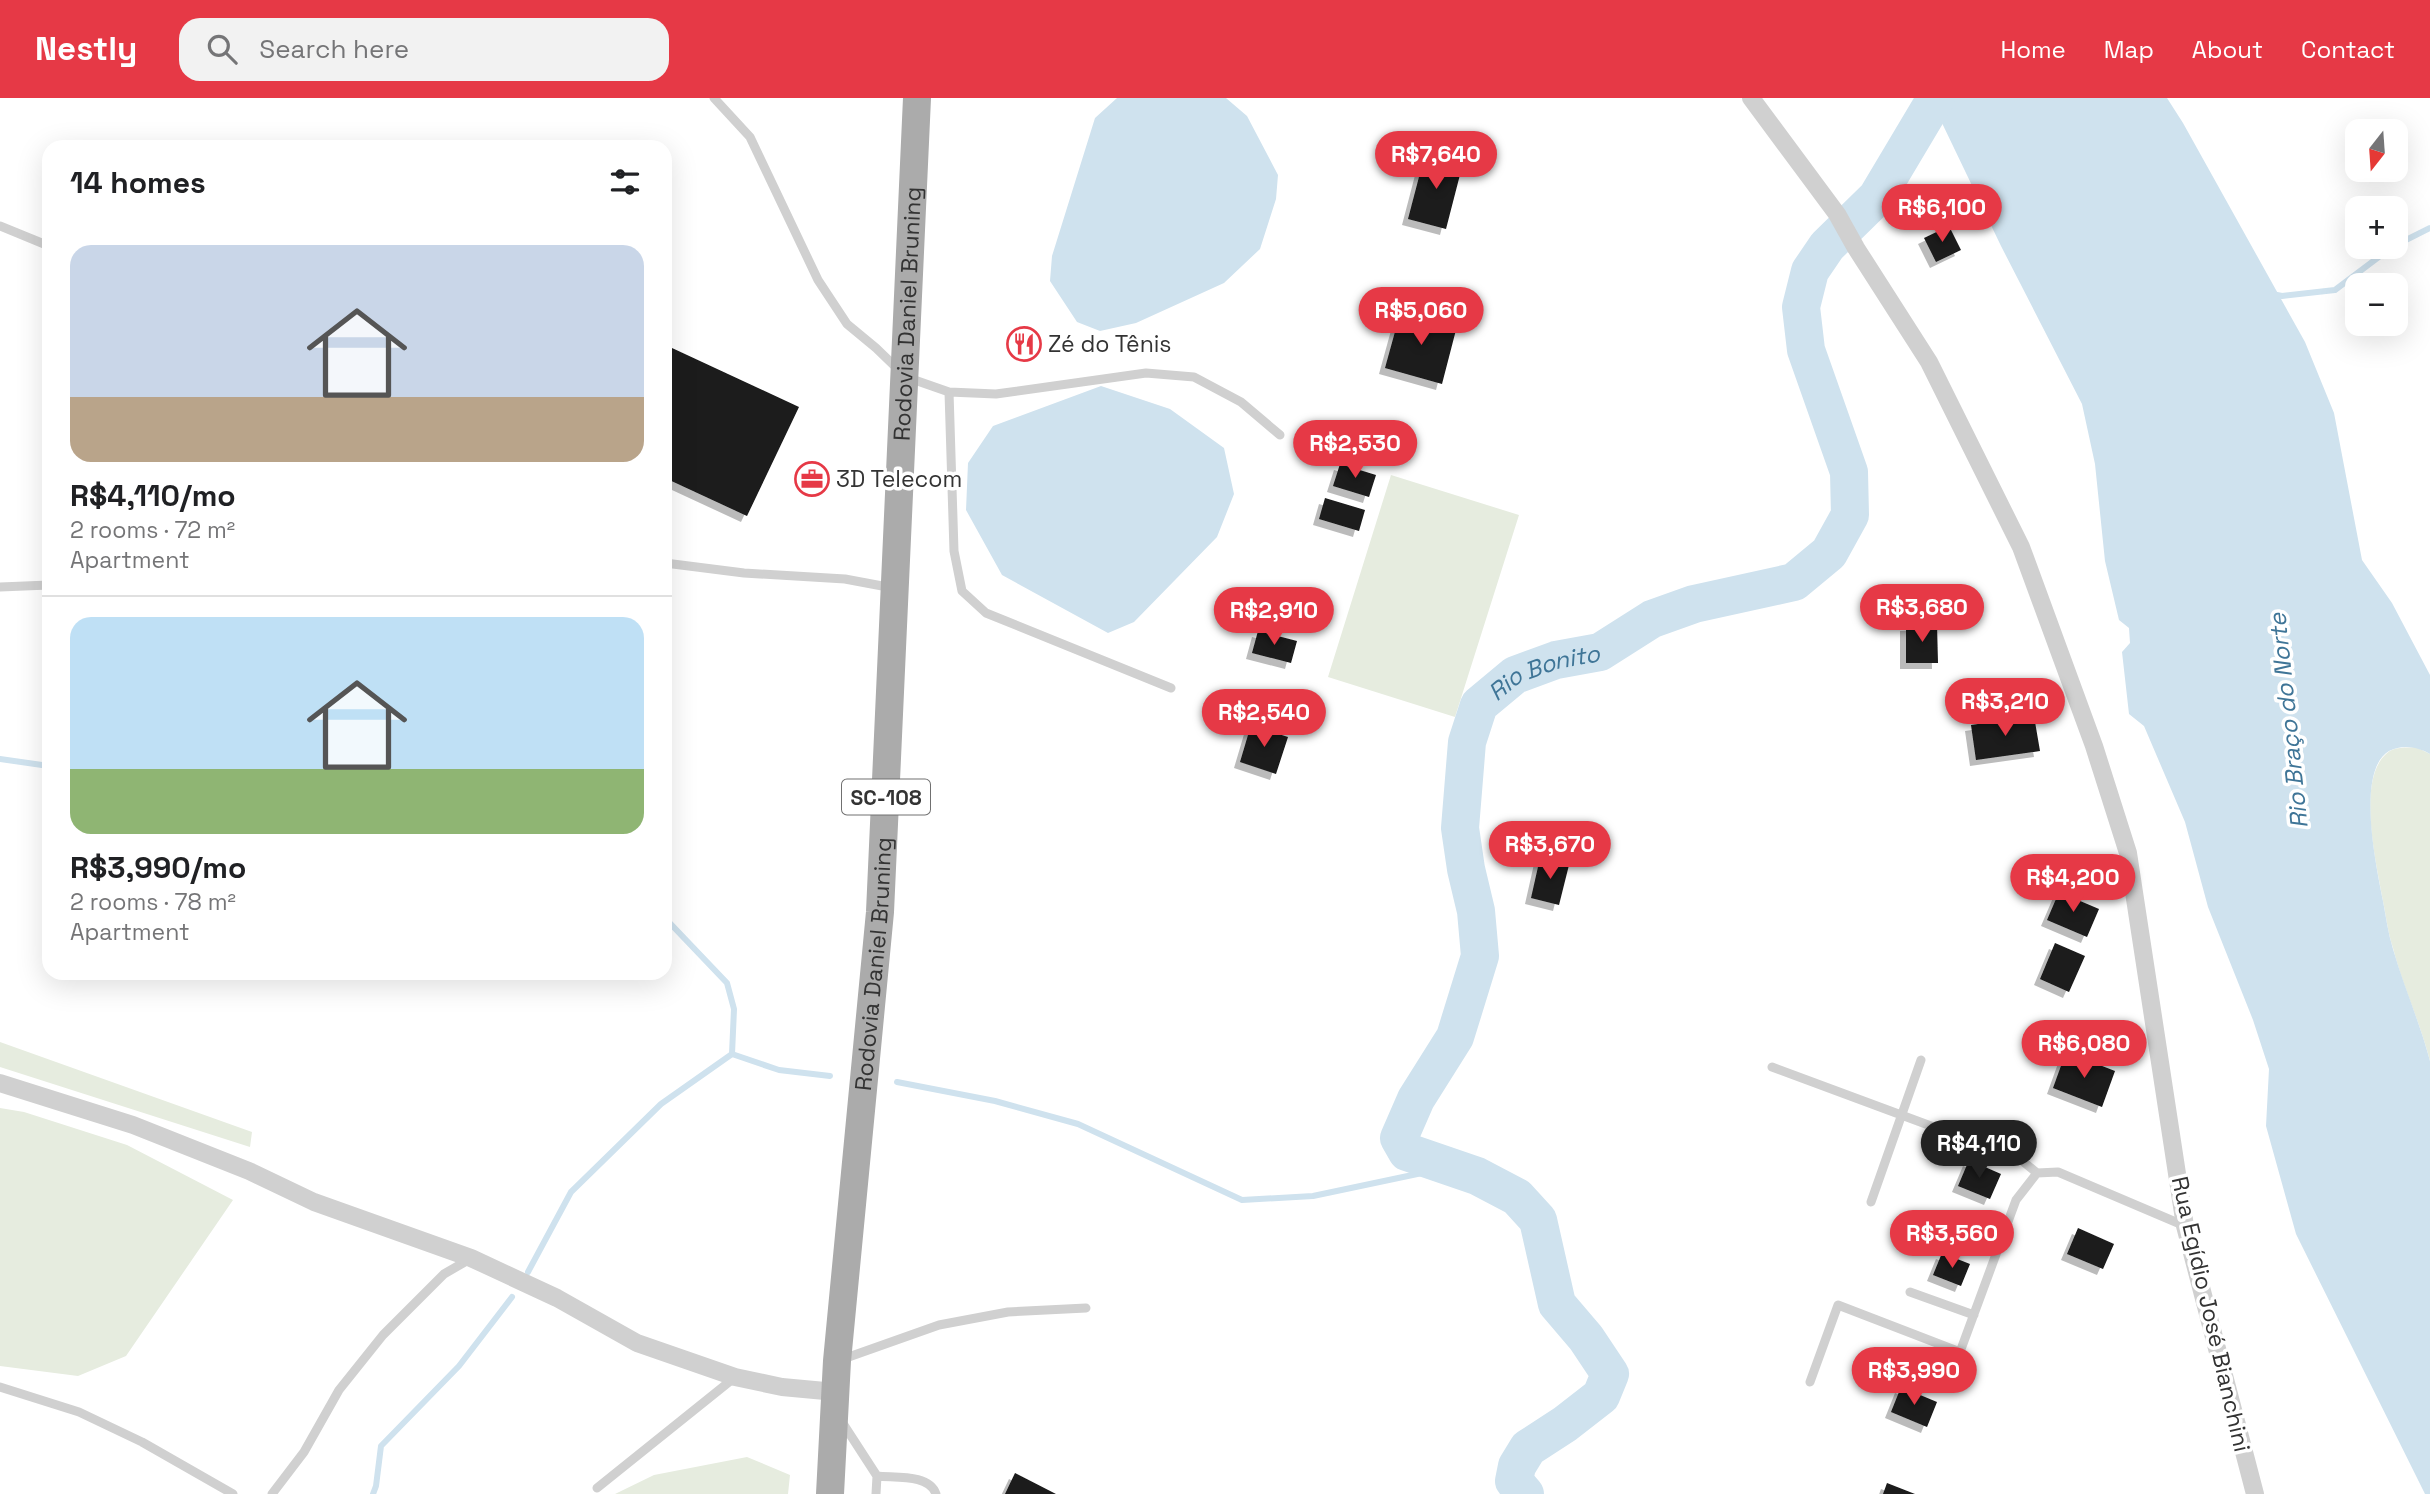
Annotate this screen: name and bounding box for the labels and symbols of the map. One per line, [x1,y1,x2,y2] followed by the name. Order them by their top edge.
[2345,119,2408,182] north arrow
[1371,132,1501,191] pin: R$7,640
[1877,184,2007,244] pin: R$6,100
[886,186,928,442] street label: Rodovia Daniel Bruning
[1356,288,1486,347] pin: R$5,060
[1005,325,1043,363] restaurant icon: Zé do Tênis
[1048,329,1171,359] place label: Zé do Tênis
[1290,420,1420,480] pin: R$2,530
[793,460,831,498] office icon: 3D Telecom
[836,464,962,494] place label: 3D Telecom
[1857,584,1987,644] pin: R$3,680
[1209,588,1339,647] pin: R$2,910
[2261,611,2315,830] water label: Rio Braço do Norte
[1481,637,1603,707] water label: Rio Bonito
[1940,678,2070,738] pin: R$3,210
[1199,690,1329,749] pin: R$2,540
[842,780,930,814] road number: SC-108
[1485,822,1615,881] pin: R$3,670
[848,836,898,1092] street label: Rodovia Daniel Bruning
[2008,854,2138,914] pin: R$4,200
[2019,1020,2149,1080] pin: R$6,080
[1914,1121,2044,1180] pin: R$4,110
[2165,1173,2257,1455] street label: Rua Egídio José Bianchini
[1887,1210,2017,1270] pin: R$3,560
[1849,1348,1979,1407] pin: R$3,990

